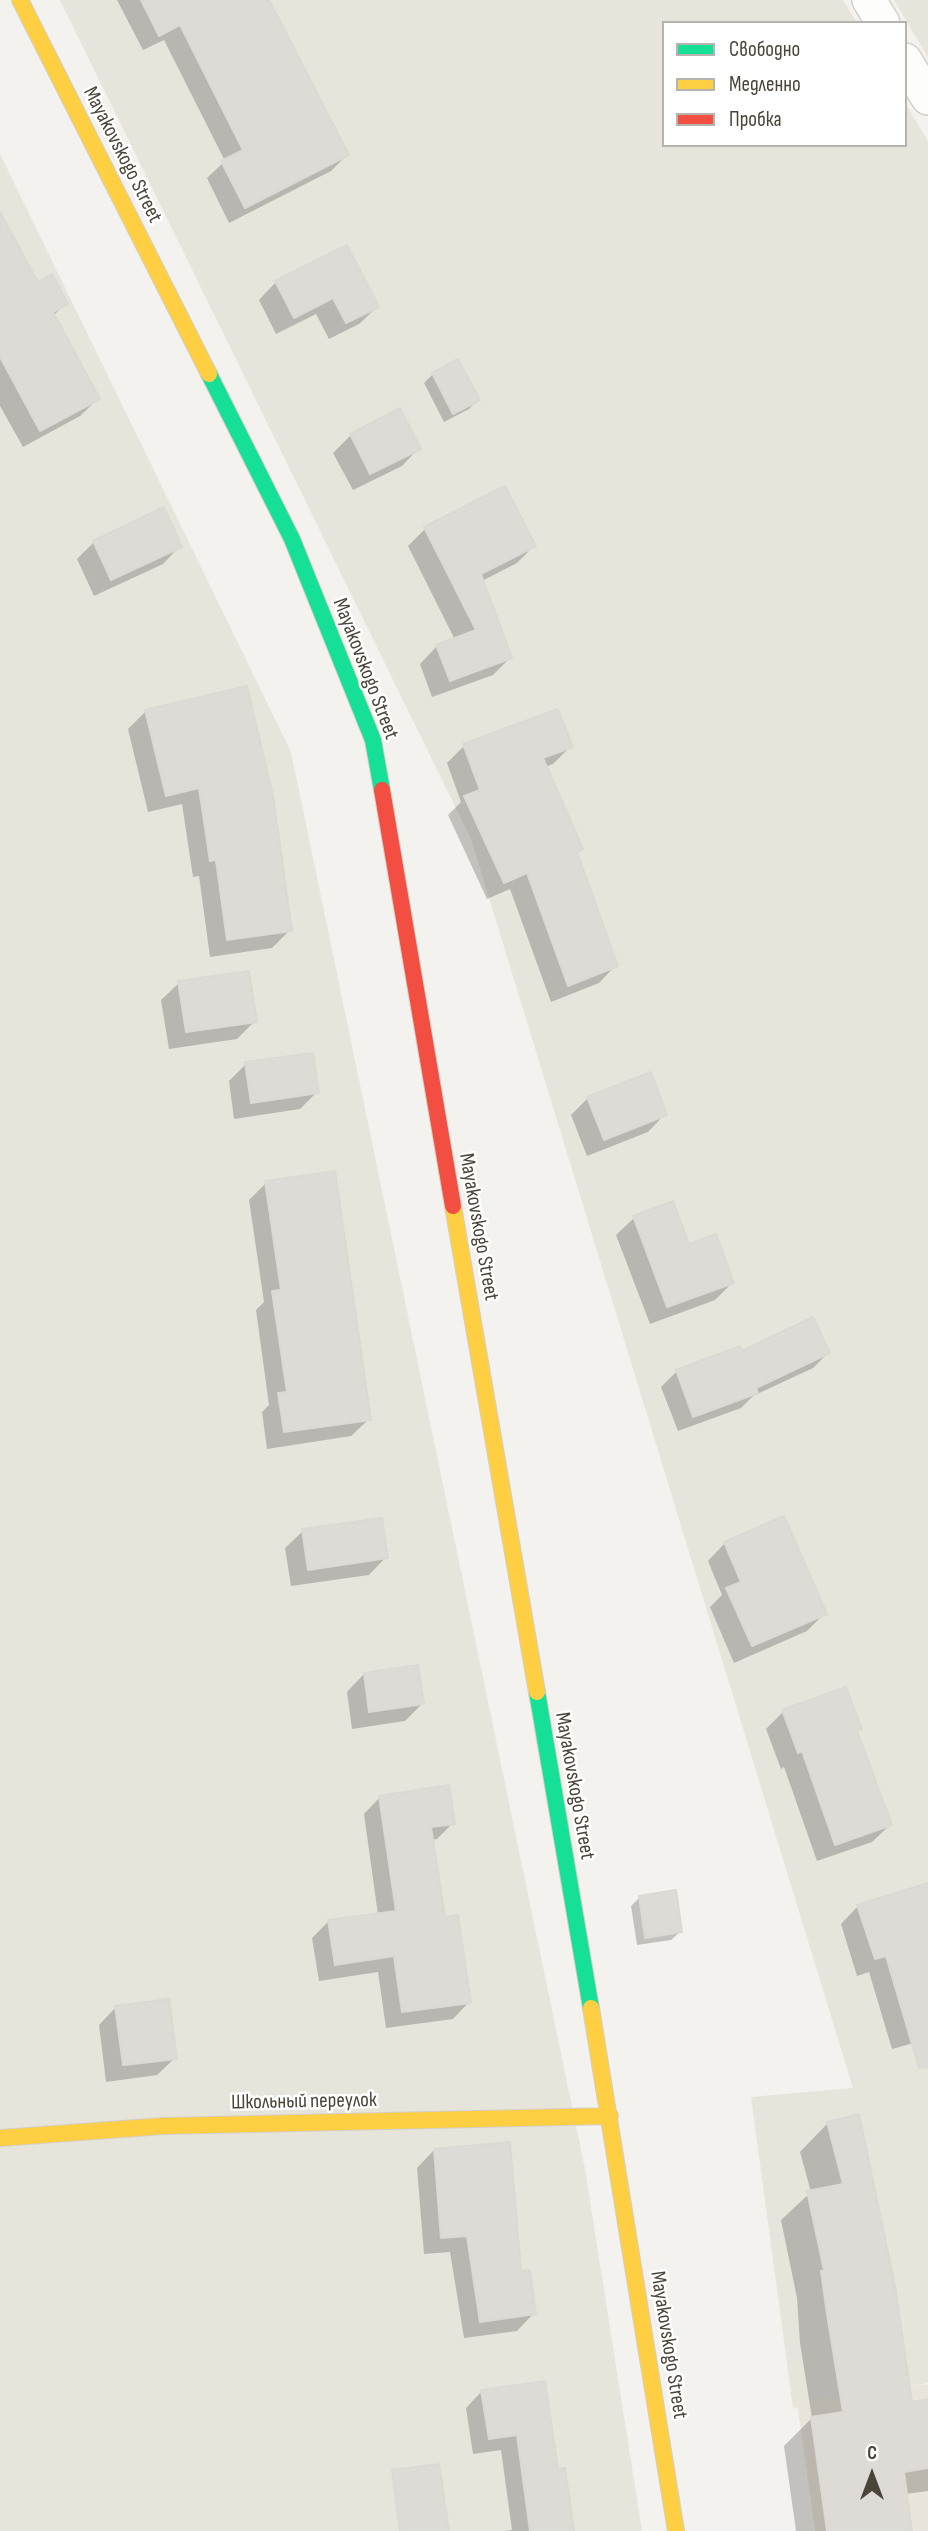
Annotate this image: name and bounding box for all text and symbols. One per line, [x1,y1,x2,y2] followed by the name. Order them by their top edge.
[662,21,907,147] legend
[729,37,800,62] text: Свободно
[729,72,801,97] text: Медленно
[77,83,167,227] street label: Mayakovskogo Street
[729,107,782,132] text: Пробка
[327,595,403,743] street label: Mayakovskogo Street
[453,1151,503,1303] street label: Mayakovskogo Street
[549,1710,599,1862] street label: Mayakovskogo Street
[231,2088,377,2116] street label: Школьный переулок
[644,2269,692,2421] street label: Mayakovskogo Street
[837,2440,907,2510] north arrow
[867,2442,877,2465] text: С

